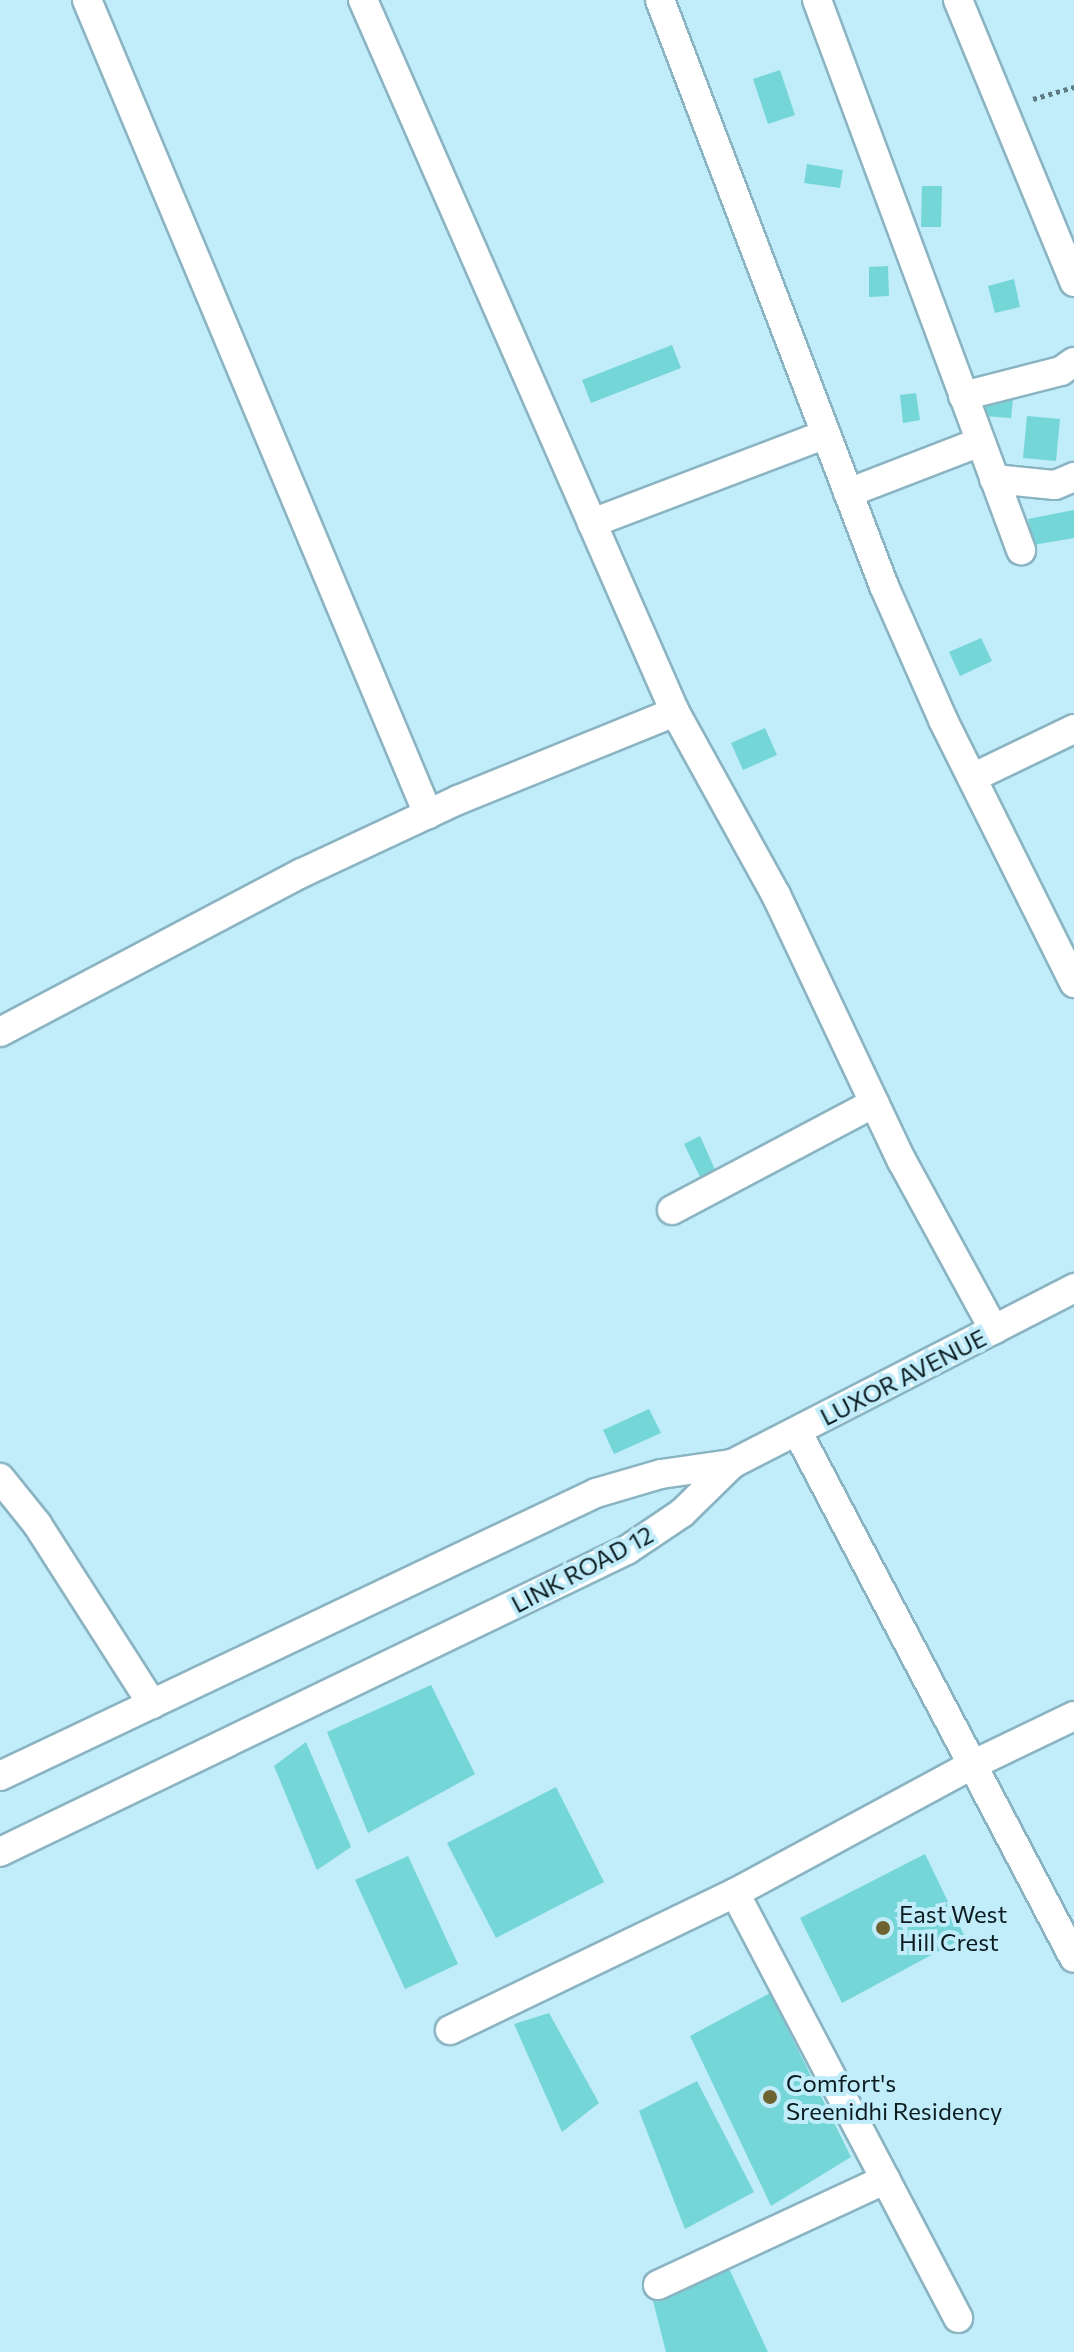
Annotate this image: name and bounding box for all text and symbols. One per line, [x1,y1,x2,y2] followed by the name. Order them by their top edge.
[815,1323,991,1431] street label: LUXOR AVENUE
[506,1520,658,1618] street label: LINK ROAD 12
[899,1900,1007,1956] place label: East West Hill Crest
[874,1919,892,1937] marker: East West Hill Crest
[786,2069,1002,2125] place label: Comfort's Sreenidhi Residency
[761,2088,779,2106] marker: Comfort's Sreenidhi Residency

